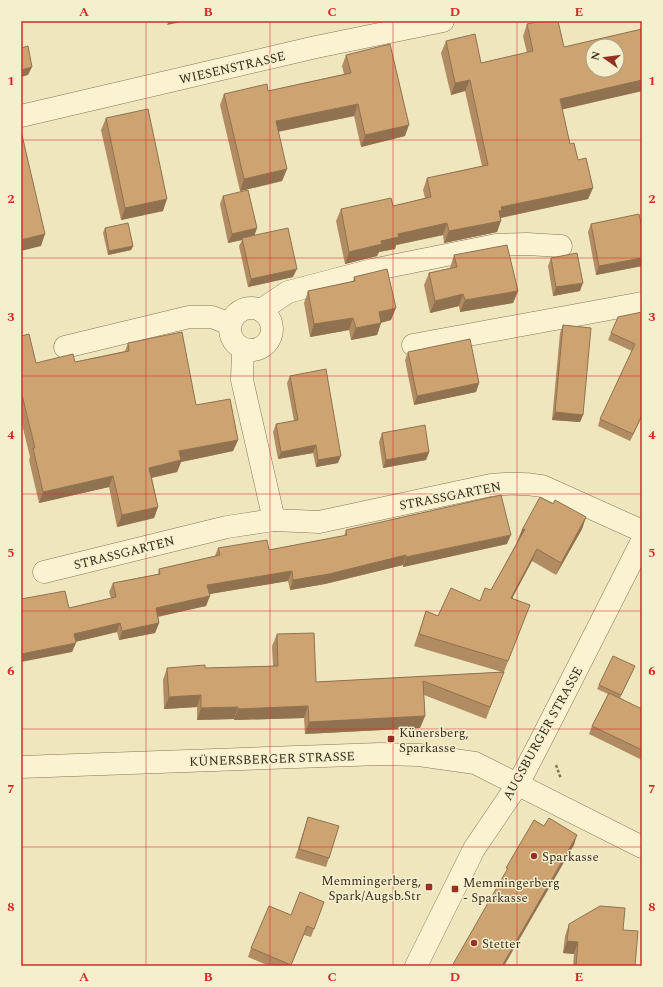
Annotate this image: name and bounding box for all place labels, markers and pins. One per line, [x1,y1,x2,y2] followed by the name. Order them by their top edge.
[399,723,469,758] place label: Künersberg, Sparkasse
[386,734,396,744] marker: Künersberg, Sparkasse
[542,847,599,867] place label: Sparkasse
[529,851,539,861] marker: Sparkasse
[321,871,421,906] place label: Memmingerberg, Spark/Augsb.Str
[463,873,560,908] place label: Memmingerberg - Sparkasse
[424,882,434,892] marker: Memmingerberg, Spark/Augsb.Str
[450,884,460,894] marker: Memmingerberg - Sparkasse
[482,934,521,954] place label: Stetter
[469,938,479,948] marker: Stetter

